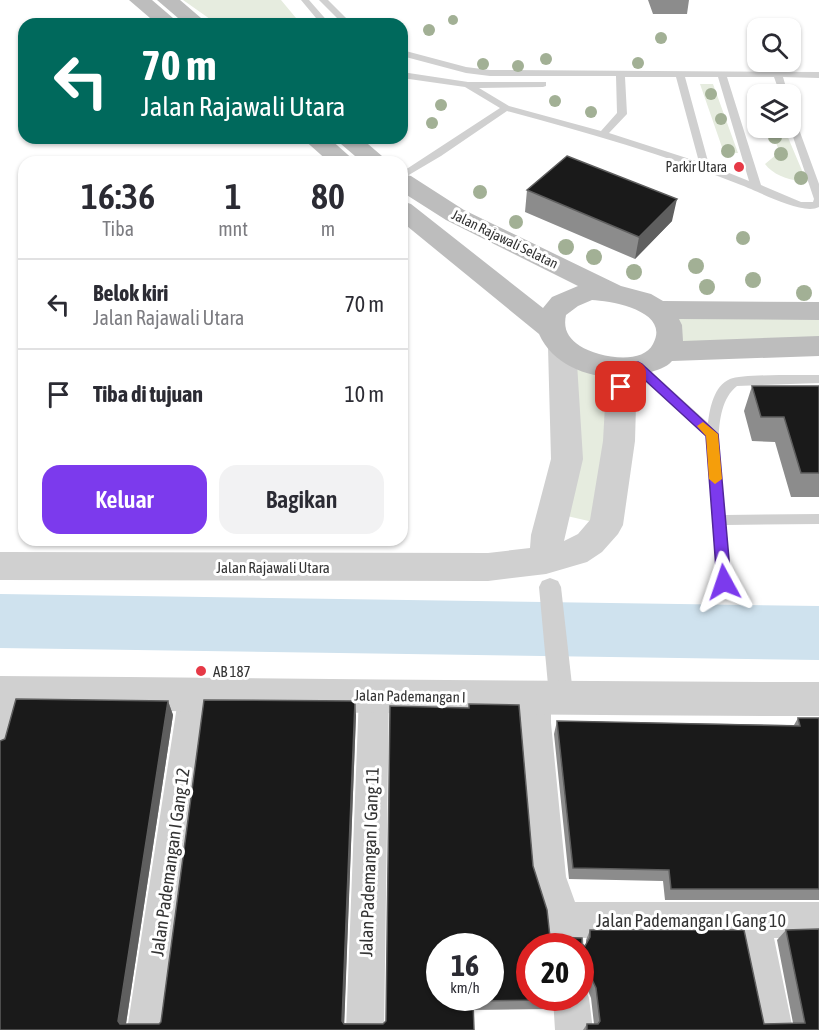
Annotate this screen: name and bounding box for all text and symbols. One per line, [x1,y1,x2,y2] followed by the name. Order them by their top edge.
[747,18,801,138] map controls
[747,18,801,72] button: search
[141,41,216,89] text: 70 m
[42,42,120,120] icon: left
[747,84,801,138] button: layers
[141,91,345,122] text: Jalan Rajawali Utara
[666,159,727,175] place label: Parkir Utara
[732,160,746,174] marker: Parkir Utara
[81,175,155,217] text: 16:36
[225,175,242,217] text: 1
[311,175,345,217] text: 80
[449,206,561,272] street label: Jalan Rajawali Selatan
[102,217,134,240] text: Tiba
[218,217,248,240] text: mnt
[321,217,335,240] text: m
[93,280,168,306] text: Belok kiri
[42,288,75,321] icon: left
[344,291,384,317] text: 70 m
[93,306,244,329] text: Jalan Rajawali Utara
[595,361,646,412] pin
[604,370,637,403] icon: arrive
[42,378,75,411] icon: arrive
[93,381,203,407] text: Tiba di tujuan
[344,381,384,407] text: 10 m
[42,465,207,534] button: Keluar
[219,465,384,534] button: Bagikan
[692,550,756,614] position arrow
[216,559,330,576] street label: Jalan Rajawali Utara
[213,663,251,680] place label: AB 187
[194,664,208,678] marker: AB 187
[354,687,466,705] street label: Jalan Pademangan I
[146,767,194,957] street label: Jalan Pademangan I Gang 12
[355,767,383,957] street label: Jalan Pademangan I Gang 11
[596,910,786,931] street label: Jalan Pademangan I Gang 10
[516,933,594,1011] speed limit sign: 20
[451,948,479,982] text: 16
[450,979,480,996] text: km/h

